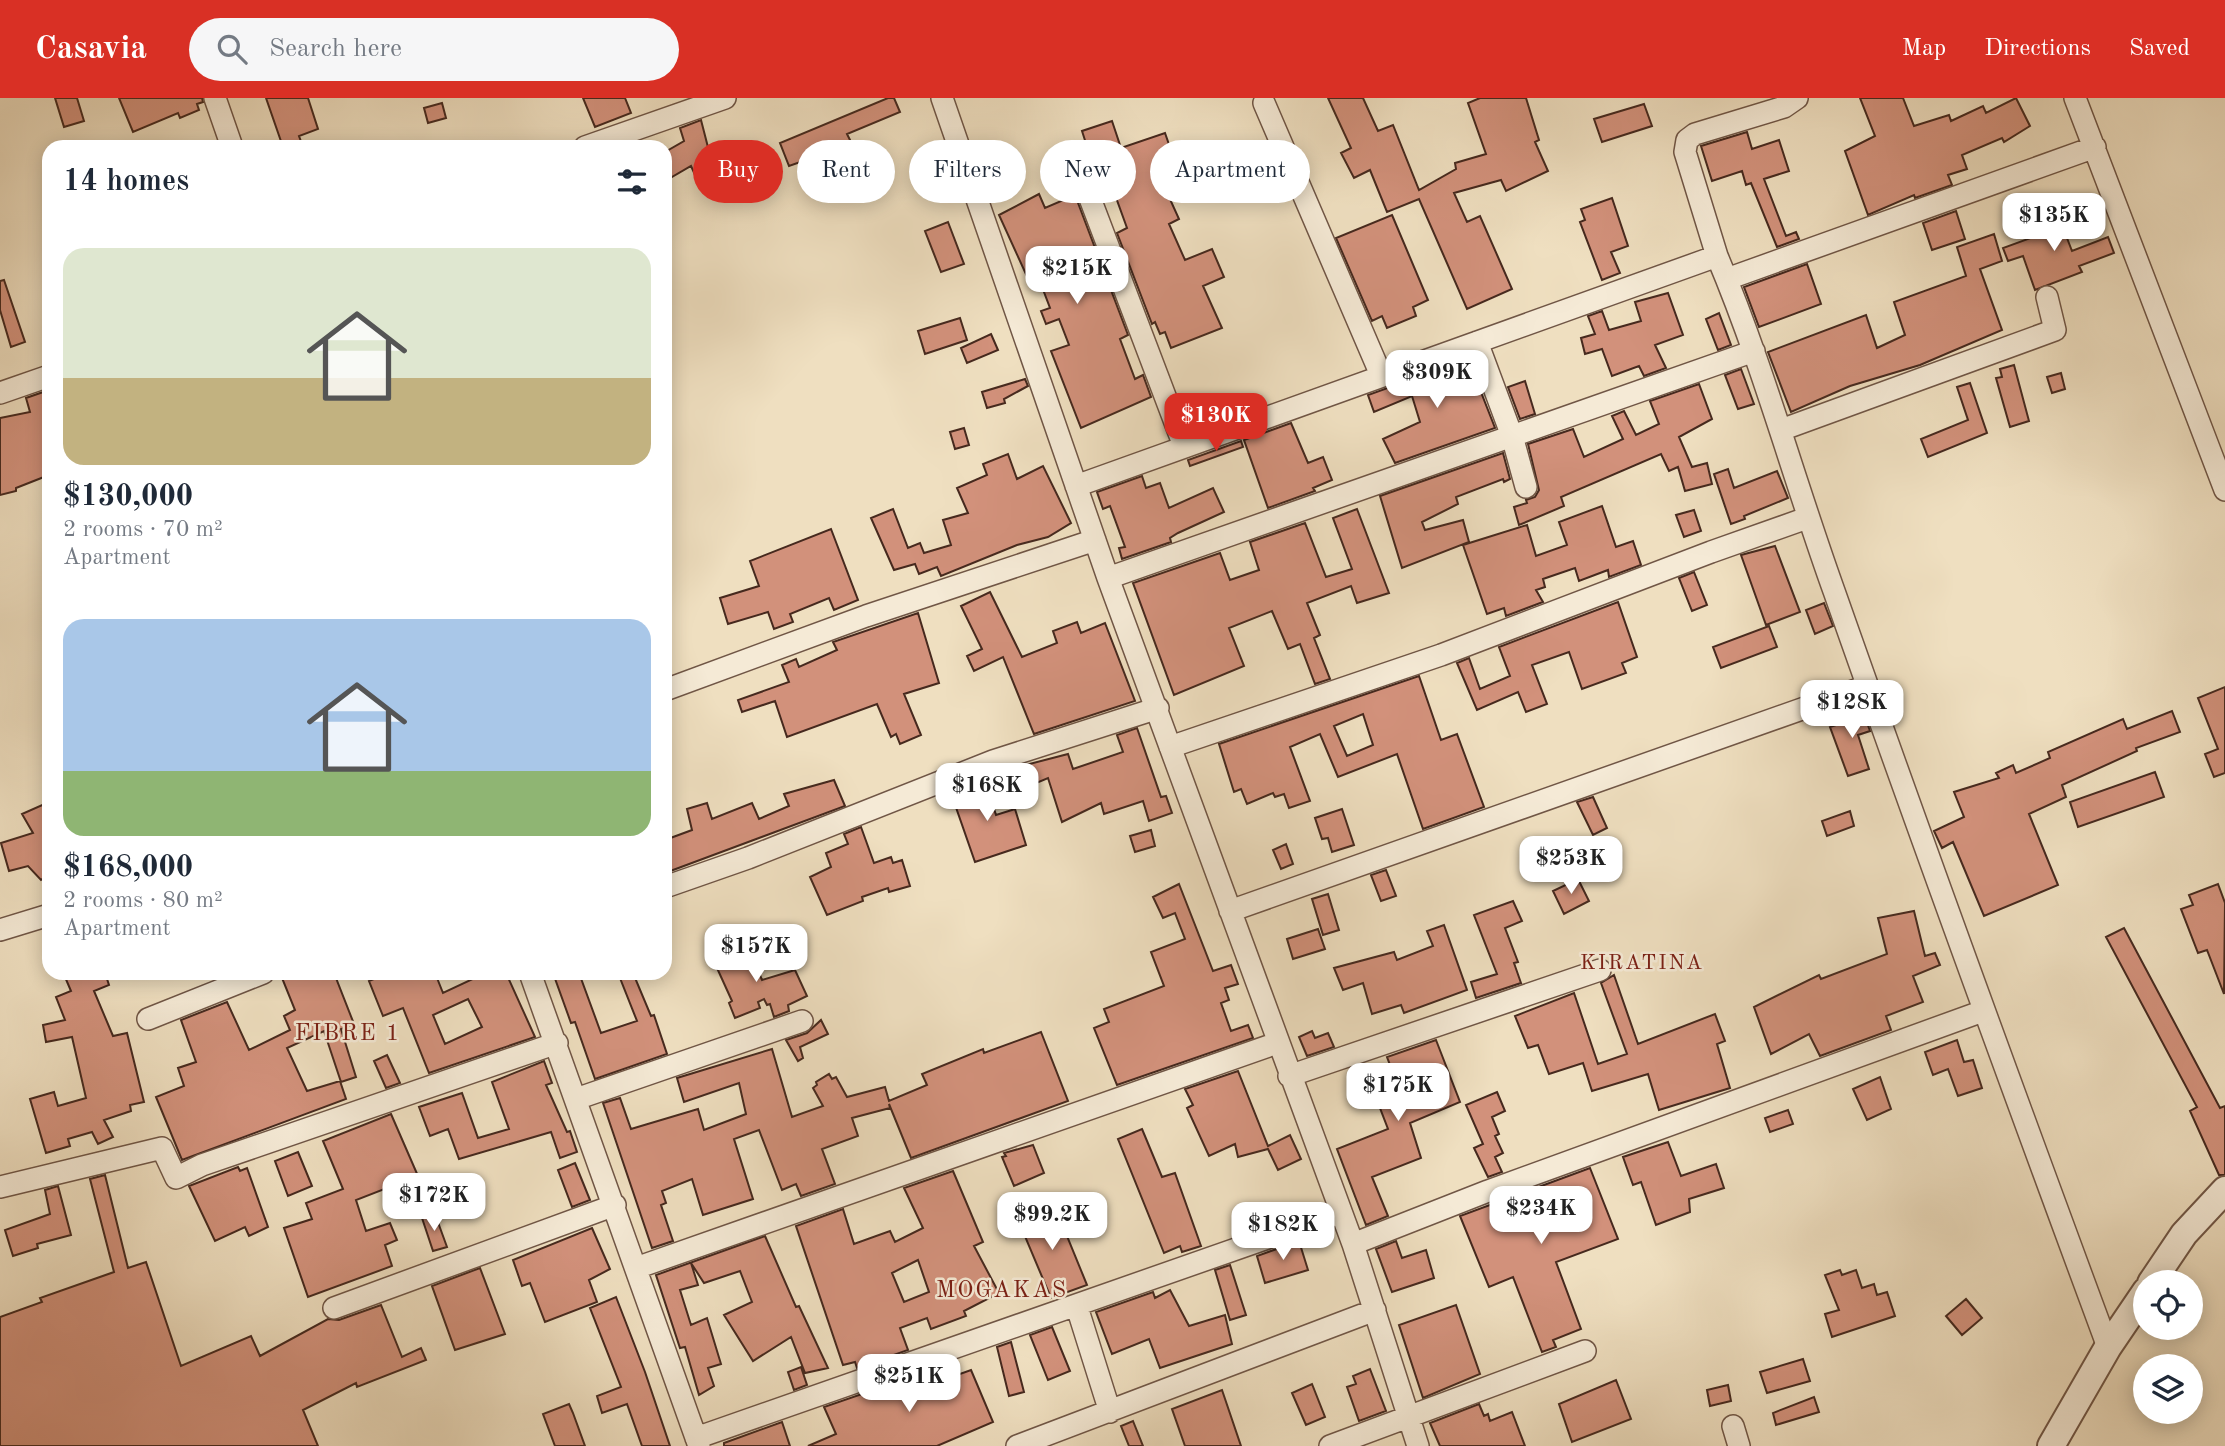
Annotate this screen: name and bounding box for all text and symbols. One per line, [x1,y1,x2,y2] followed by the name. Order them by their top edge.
[189,18,679,81] search box
[213,30,251,68] icon: search
[35,33,147,66] text: Casavia
[269,36,402,62] text: Search here
[1902,37,1946,61] text: Map
[1984,37,2091,61] text: Directions
[2129,37,2190,61] text: Saved
[693,140,783,203] chip: Buy
[797,140,895,203] chip: Rent
[909,140,1026,203] chip: Filters
[1040,140,1136,203] chip: New
[1150,140,1310,203] chip: Apartment
[613,163,651,201] icon: filters
[63,167,189,197] text: 14 homes
[2005,194,2103,253] pin: $135K
[2018,204,2090,227] text: $135K
[1028,246,1126,306] pin: $215K
[1041,257,1113,280] text: $215K
[294,293,420,419] icon: home
[1388,350,1486,410] pin: $309K
[1401,361,1473,384] text: $309K
[1167,394,1265,453] pin: $130K
[1180,404,1252,427] text: $130K
[63,482,193,512] text: $130,000
[63,518,223,541] text: 2 rooms · 70 m²
[63,546,171,569] text: Apartment
[294,664,420,790] icon: home
[1803,680,1901,740] pin: $128K
[1816,691,1888,714] text: $128K
[938,764,1036,823] pin: $168K
[951,774,1023,797] text: $168K
[1522,836,1620,896] pin: $253K
[1535,847,1607,870] text: $253K
[63,853,193,883] text: $168,000
[63,889,223,912] text: 2 rooms · 80 m²
[63,917,171,940] text: Apartment
[707,924,805,984] pin: $157K
[720,935,792,958] text: $157K
[1580,953,1704,974] district label: KIRATINA
[295,1022,401,1045] district label: FIBRE 1
[1349,1063,1447,1123] pin: $175K
[1362,1074,1434,1097] text: $175K
[385,1174,483,1233] pin: $172K
[398,1184,470,1207] text: $172K
[1492,1186,1590,1246] pin: $234K
[995,1192,1109,1252] pin: $99.2K
[1505,1197,1577,1220] text: $234K
[1234,1202,1332,1262] pin: $182K
[1013,1203,1091,1226] text: $99.2K
[1247,1213,1319,1236] text: $182K
[2133,1270,2203,1424] map controls
[2133,1270,2203,1340] button: locate
[936,1279,1068,1302] district label: MOGAKAS
[860,1354,958,1414] pin: $251K
[2133,1354,2203,1424] button: layers
[873,1365,945,1388] text: $251K

